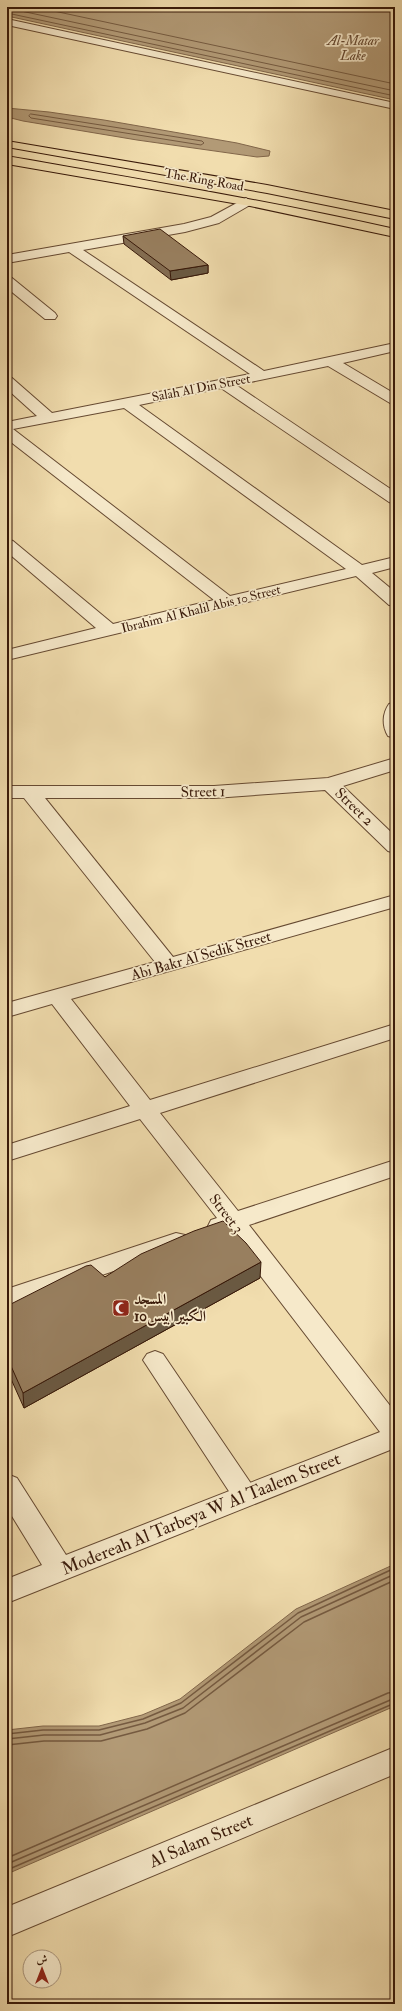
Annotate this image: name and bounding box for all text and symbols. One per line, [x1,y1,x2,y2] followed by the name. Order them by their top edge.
[325,33,380,64] water label: Al-Matar Lake
[163,165,246,195] street label: The Ring Road
[150,371,252,405] street label: Salah Al Din Street
[120,581,282,637] street label: Ibrahim Al Khalil Abis 10 Street
[181,782,225,802] street label: Street 1
[331,784,378,830] street label: Street 2
[128,927,273,985] street label: Abi Bakr Al Sedik Street
[205,1190,247,1238] street label: Street 3
[134,1290,206,1326] place label: المسجد الكبير ابيس10
[111,1298,131,1318] mosque icon: المسجد الكبير ابيس10
[58,1447,344,1581] street label: Modereah Al Tarbeya W Al Taalem Street
[145,1809,256,1874] street label: Al Salam Street
[22,1949,62,1989] north arrow
[37,1953,48,1966] text: ش

